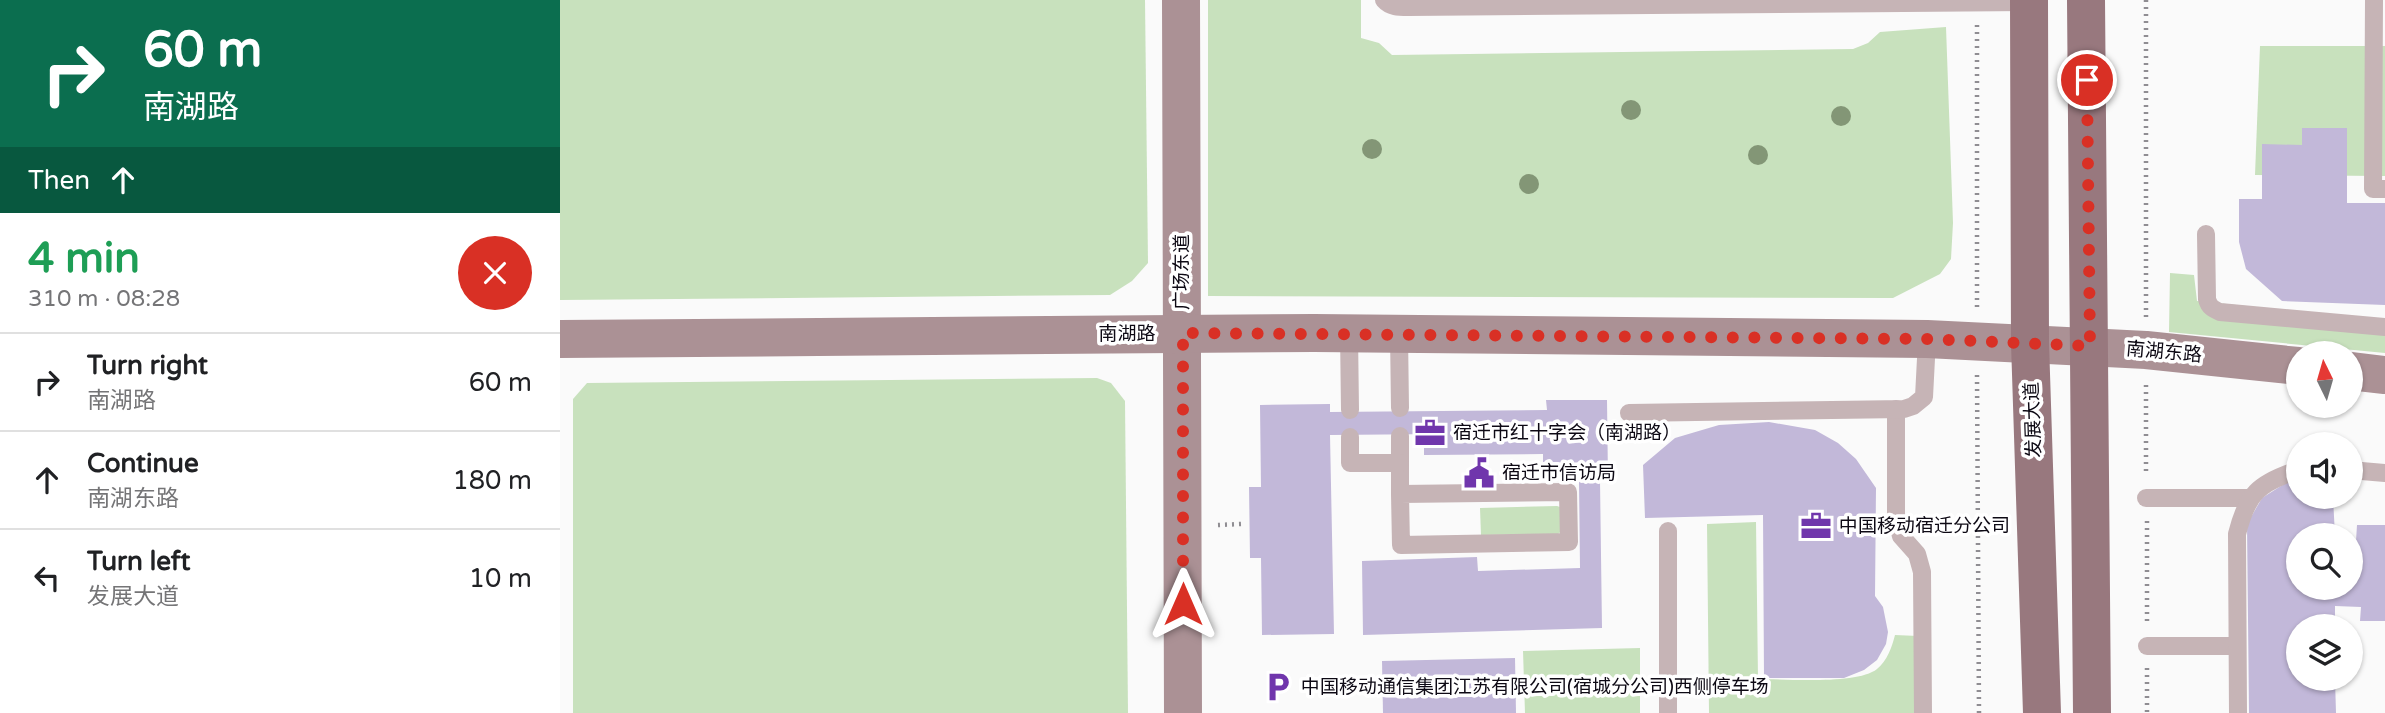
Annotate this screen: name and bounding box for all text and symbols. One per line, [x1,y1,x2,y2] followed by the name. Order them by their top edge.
[143,21,262,80] text: 60 m
[28,28,119,119] icon: right
[2057,50,2117,110] pin
[2068,61,2106,99] icon: arrive
[143,89,239,127] text: 南湖路
[104,161,142,199] icon: ahead
[28,165,90,196] text: Then
[28,233,140,284] text: 4 min
[1171,234,1193,310] street label: 广场东道
[458,236,532,310] button: close
[28,285,180,313] text: 310 m · 08:28
[1098,323,1156,345] street label: 南湖路
[2125,338,2203,366] street label: 南湖东路
[2286,341,2362,418] north arrow
[2286,341,2363,691] map controls
[87,350,208,381] text: Turn right
[28,363,66,401] icon: right
[469,367,532,398] text: 60 m
[2021,382,2045,458] street label: 发展大道
[87,387,156,415] text: 南湖路
[1413,416,1447,450] office icon: 宿迁市红十字会（南湖路）
[1453,422,1681,444] place label: 宿迁市红十字会（南湖路）
[2286,432,2363,509] button: sound
[87,448,199,479] text: Continue
[1462,456,1496,490] public building icon: 宿迁市信访局
[28,461,66,499] icon: ahead
[1502,462,1616,484] place label: 宿迁市信访局
[452,465,532,496] text: 180 m
[87,485,179,513] text: 南湖东路
[1799,509,1833,543] office icon: 中国移动宿迁分公司
[1839,515,2010,537] place label: 中国移动宿迁分公司
[2286,523,2363,600] button: search
[87,546,190,577] text: Turn left
[28,559,66,597] icon: left
[469,563,532,594] text: 10 m
[1146,567,1220,641] position arrow
[87,583,179,611] text: 发展大道
[2286,614,2363,691] button: layers
[1261,670,1295,704] parking icon: 中国移动通信集团江苏有限公司(宿城分公司)西侧停车场
[1301,676,1769,698] place label: 中国移动通信集团江苏有限公司(宿城分公司)西侧停车场

